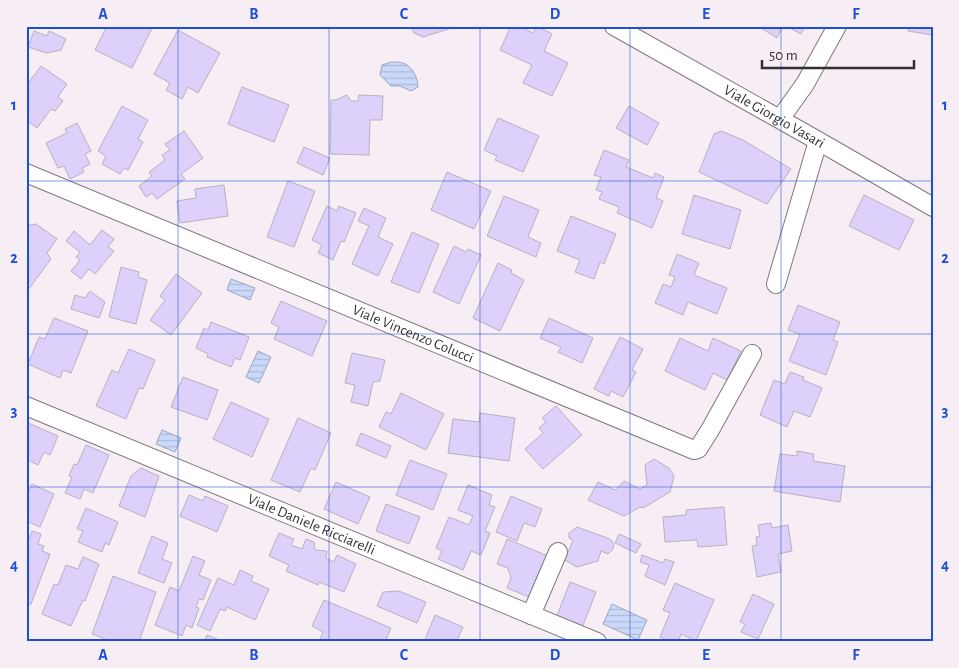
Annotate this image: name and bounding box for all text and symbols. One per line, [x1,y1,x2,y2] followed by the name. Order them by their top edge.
[98,6,108,22] text: A
[249,6,259,22] text: B
[400,6,409,22] text: C
[550,6,561,22] text: D
[702,6,710,22] text: E
[852,6,860,22] text: F
[762,38,914,70] scale bar
[769,48,798,63] text: 50 m
[721,82,827,151] street label: Viale Giorgio Vasari
[11,97,17,113] text: 1
[942,97,948,113] text: 1
[10,250,18,266] text: 2
[941,250,949,266] text: 2
[350,302,476,366] street label: Viale Vincenzo Colucci
[11,403,18,419] text: 3
[942,403,949,419] text: 3
[245,491,377,558] street label: Viale Daniele Ricciarelli
[10,557,18,573] text: 4
[941,557,949,573] text: 4
[98,647,108,663] text: A
[249,647,259,663] text: B
[400,647,409,663] text: C
[550,647,561,663] text: D
[702,647,710,663] text: E
[852,647,860,663] text: F

